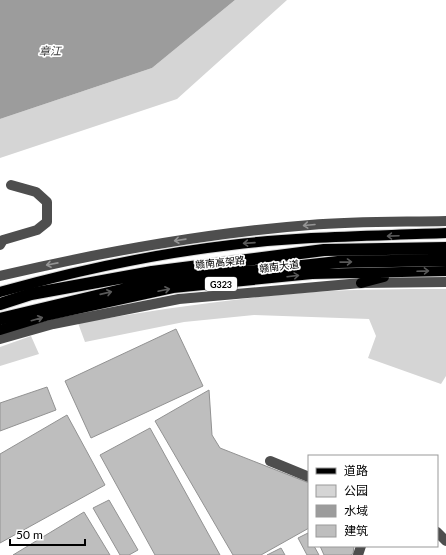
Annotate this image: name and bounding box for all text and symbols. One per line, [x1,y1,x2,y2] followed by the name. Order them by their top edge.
[39,44,62,57] water label: 章江
[303,222,316,229] one-way arrow
[387,232,400,239] one-way arrow
[174,236,187,244] one-way arrow
[243,240,256,247] one-way arrow
[195,253,245,271] street label: 赣南高架路
[258,258,300,274] street label: 赣南大道
[339,258,352,266] one-way arrow
[46,260,59,268] one-way arrow
[416,268,429,275] one-way arrow
[286,273,299,280] one-way arrow
[205,277,237,291] road number: G323
[157,285,170,293] one-way arrow
[99,289,112,297] one-way arrow
[31,314,44,322] one-way arrow
[308,455,438,547] legend
[344,463,368,478] text: 道路
[344,483,368,498] text: 公园
[344,503,368,518] text: 水域
[10,521,85,547] scale bar
[344,523,368,538] text: 建筑
[16,527,43,542] text: 50 m

